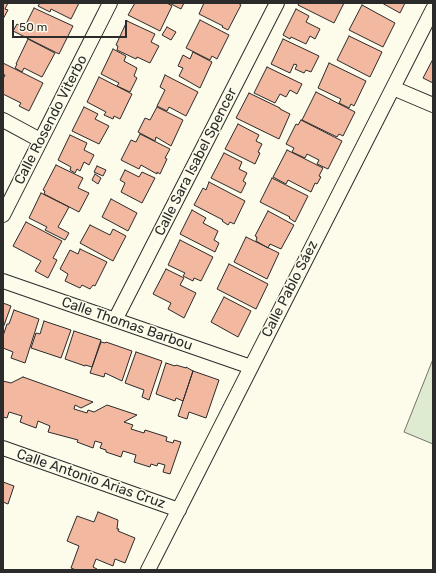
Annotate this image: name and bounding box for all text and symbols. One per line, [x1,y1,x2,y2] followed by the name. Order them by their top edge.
[14,12,129,38] scale bar
[19,20,47,34] text: 50 m
[11,52,91,188] street label: Calle Rosendo Viterbo
[151,85,241,239] street label: Calle Sara Isabel Spencer
[258,238,322,340] street label: Calle Pablo Sáez
[59,294,195,354] street label: Calle Thomas Barbou
[14,446,168,512] street label: Calle Antonio Arias Cruz

